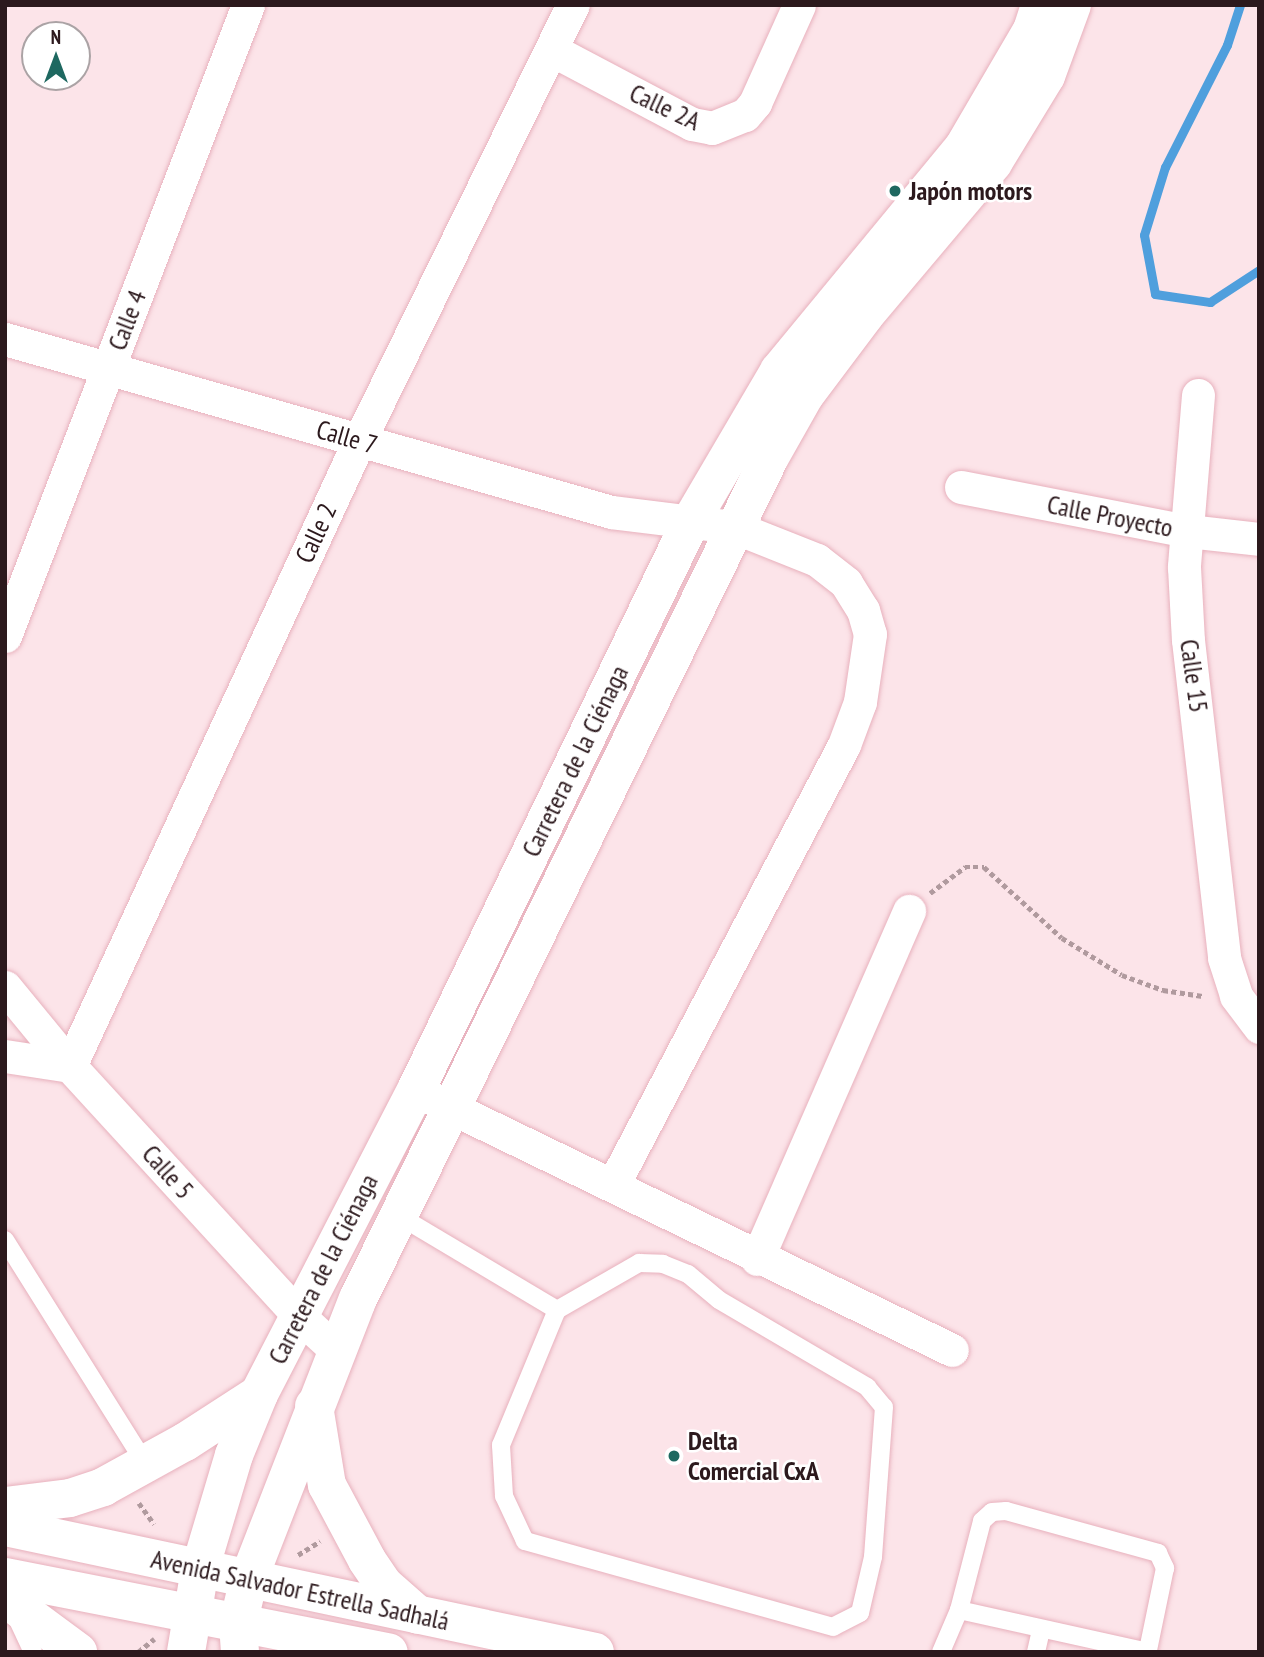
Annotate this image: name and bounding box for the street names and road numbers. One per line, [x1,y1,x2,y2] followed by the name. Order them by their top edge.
[625,77,705,137] street label: Calle 2A
[101,285,153,355] street label: Calle 4
[313,413,381,461] street label: Calle 7
[1045,489,1175,543] street label: Calle Proyecto
[289,498,343,568] street label: Calle 2
[1173,637,1215,715] street label: Calle 15
[515,660,635,862] street label: Carretera de la Ciénaga
[136,1139,200,1205] street label: Calle 5
[262,1169,384,1369] street label: Carretera de la Ciénaga
[148,1543,452,1637] street label: Avenida Salvador Estrella Sadhalá

